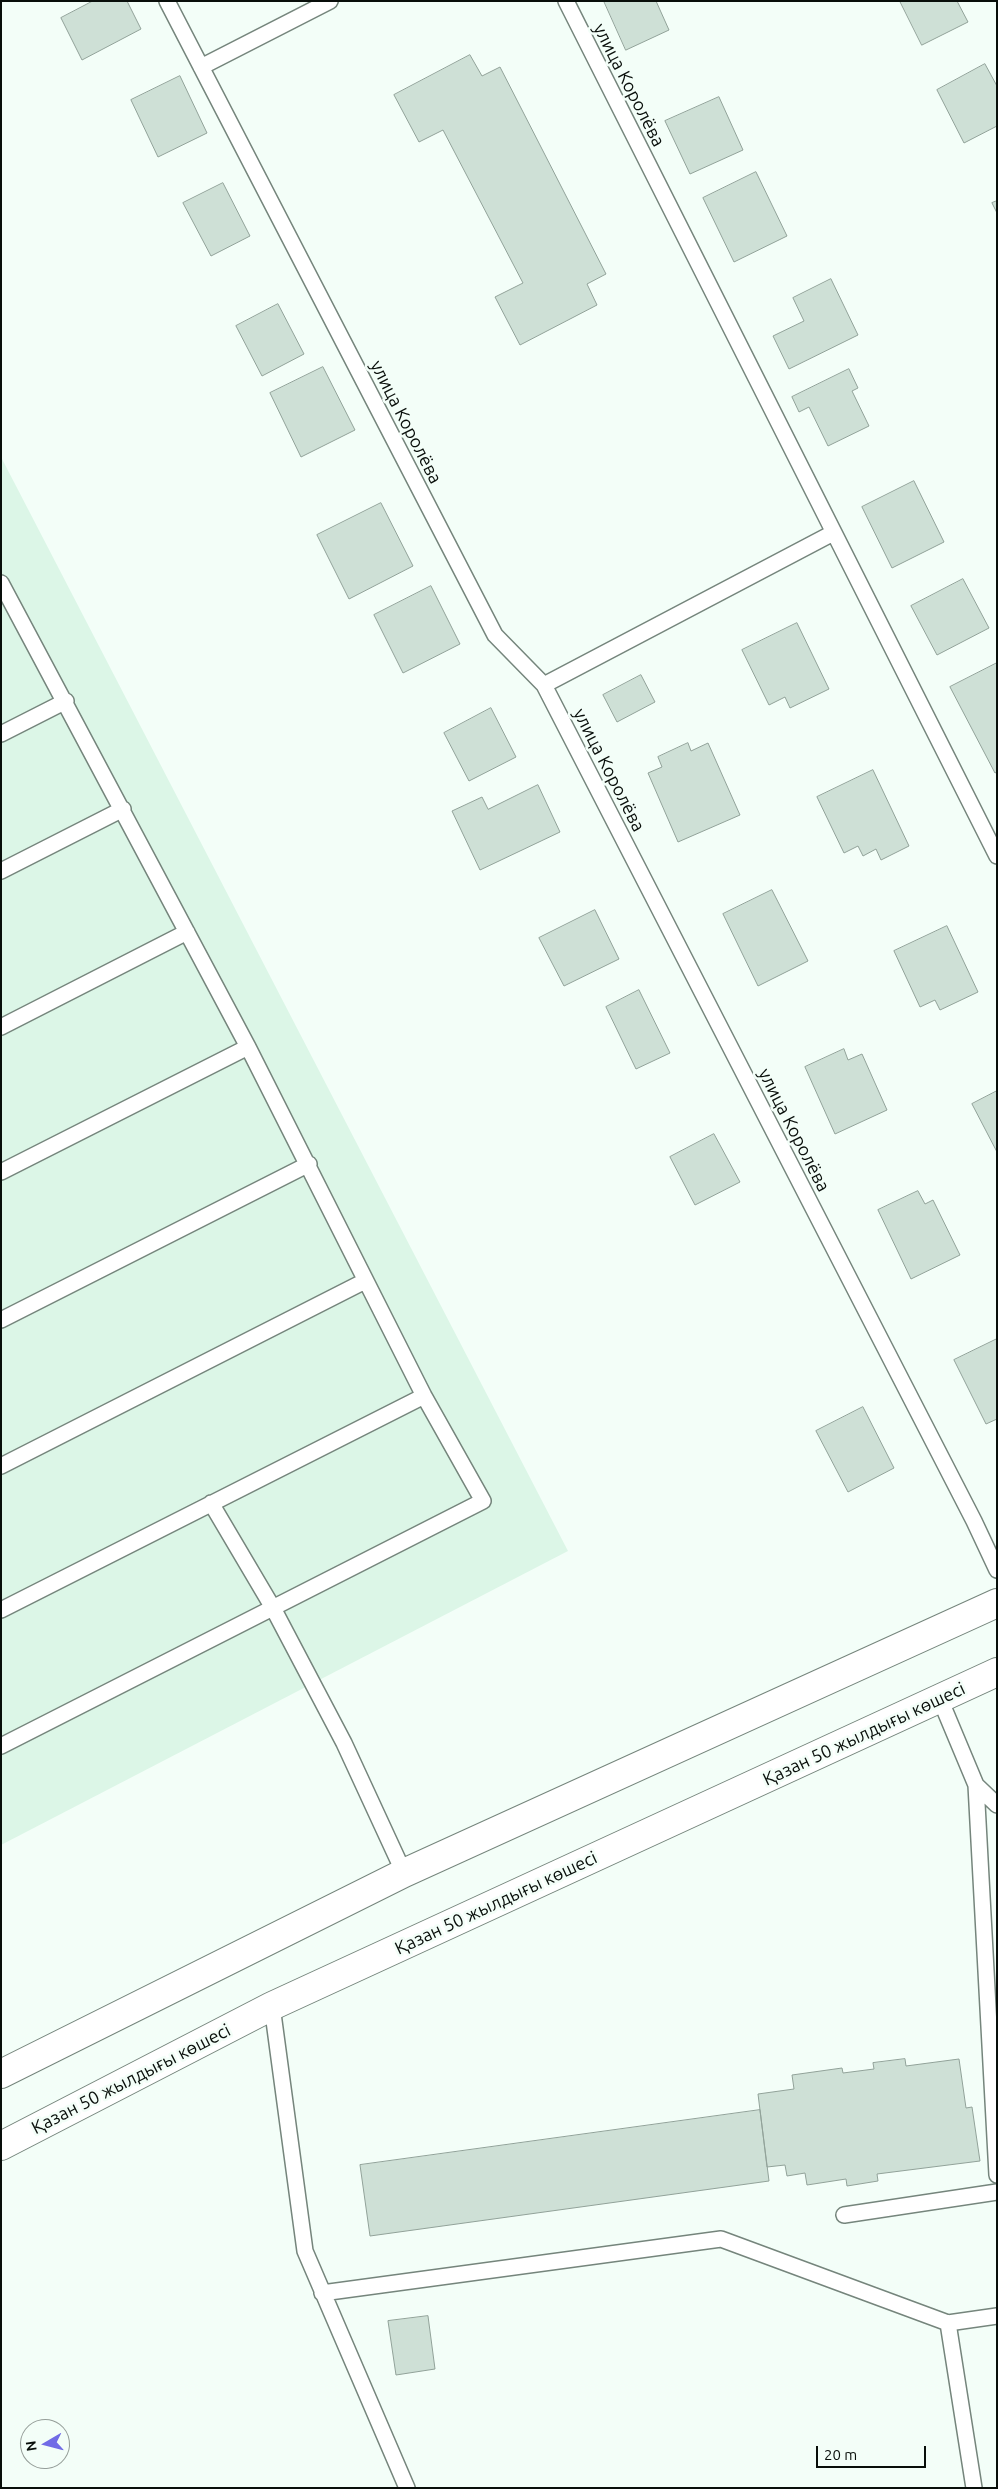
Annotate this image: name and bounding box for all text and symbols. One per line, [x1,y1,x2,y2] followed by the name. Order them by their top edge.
[589,20,669,150] street label: улица Королёва
[366,357,446,487] street label: улица Королёва
[569,705,649,835] street label: улица Королёва
[754,1065,834,1195] street label: улица Королёва
[759,1678,969,1790] street label: Қазан 50 жылдығы көшесі
[391,1847,601,1959] street label: Қазан 50 жылдығы көшесі
[28,2019,234,2139] street label: Қазан 50 жылдығы көшесі
[20,2419,70,2469] north arrow
[818,2436,928,2468] scale bar
[22,2440,40,2452] text: N
[824,2446,857,2463] text: 20 m

